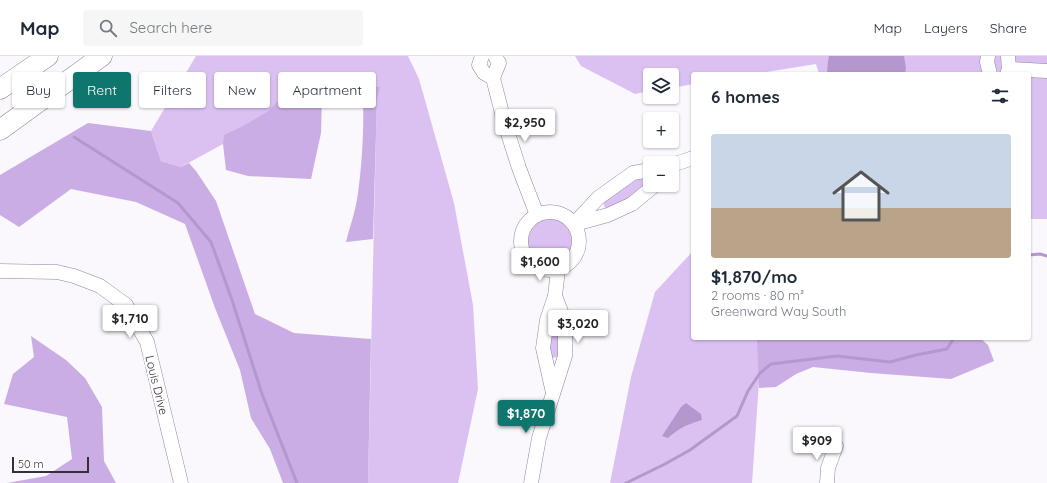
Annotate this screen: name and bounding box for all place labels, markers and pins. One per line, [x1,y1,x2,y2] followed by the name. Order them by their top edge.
[492,109,558,143] pin: $2,950
[507,248,573,282] pin: $1,600
[97,305,163,339] pin: $1,710
[545,310,611,344] pin: $3,020
[493,400,559,434] pin: $1,870
[793,427,841,461] pin: $909

